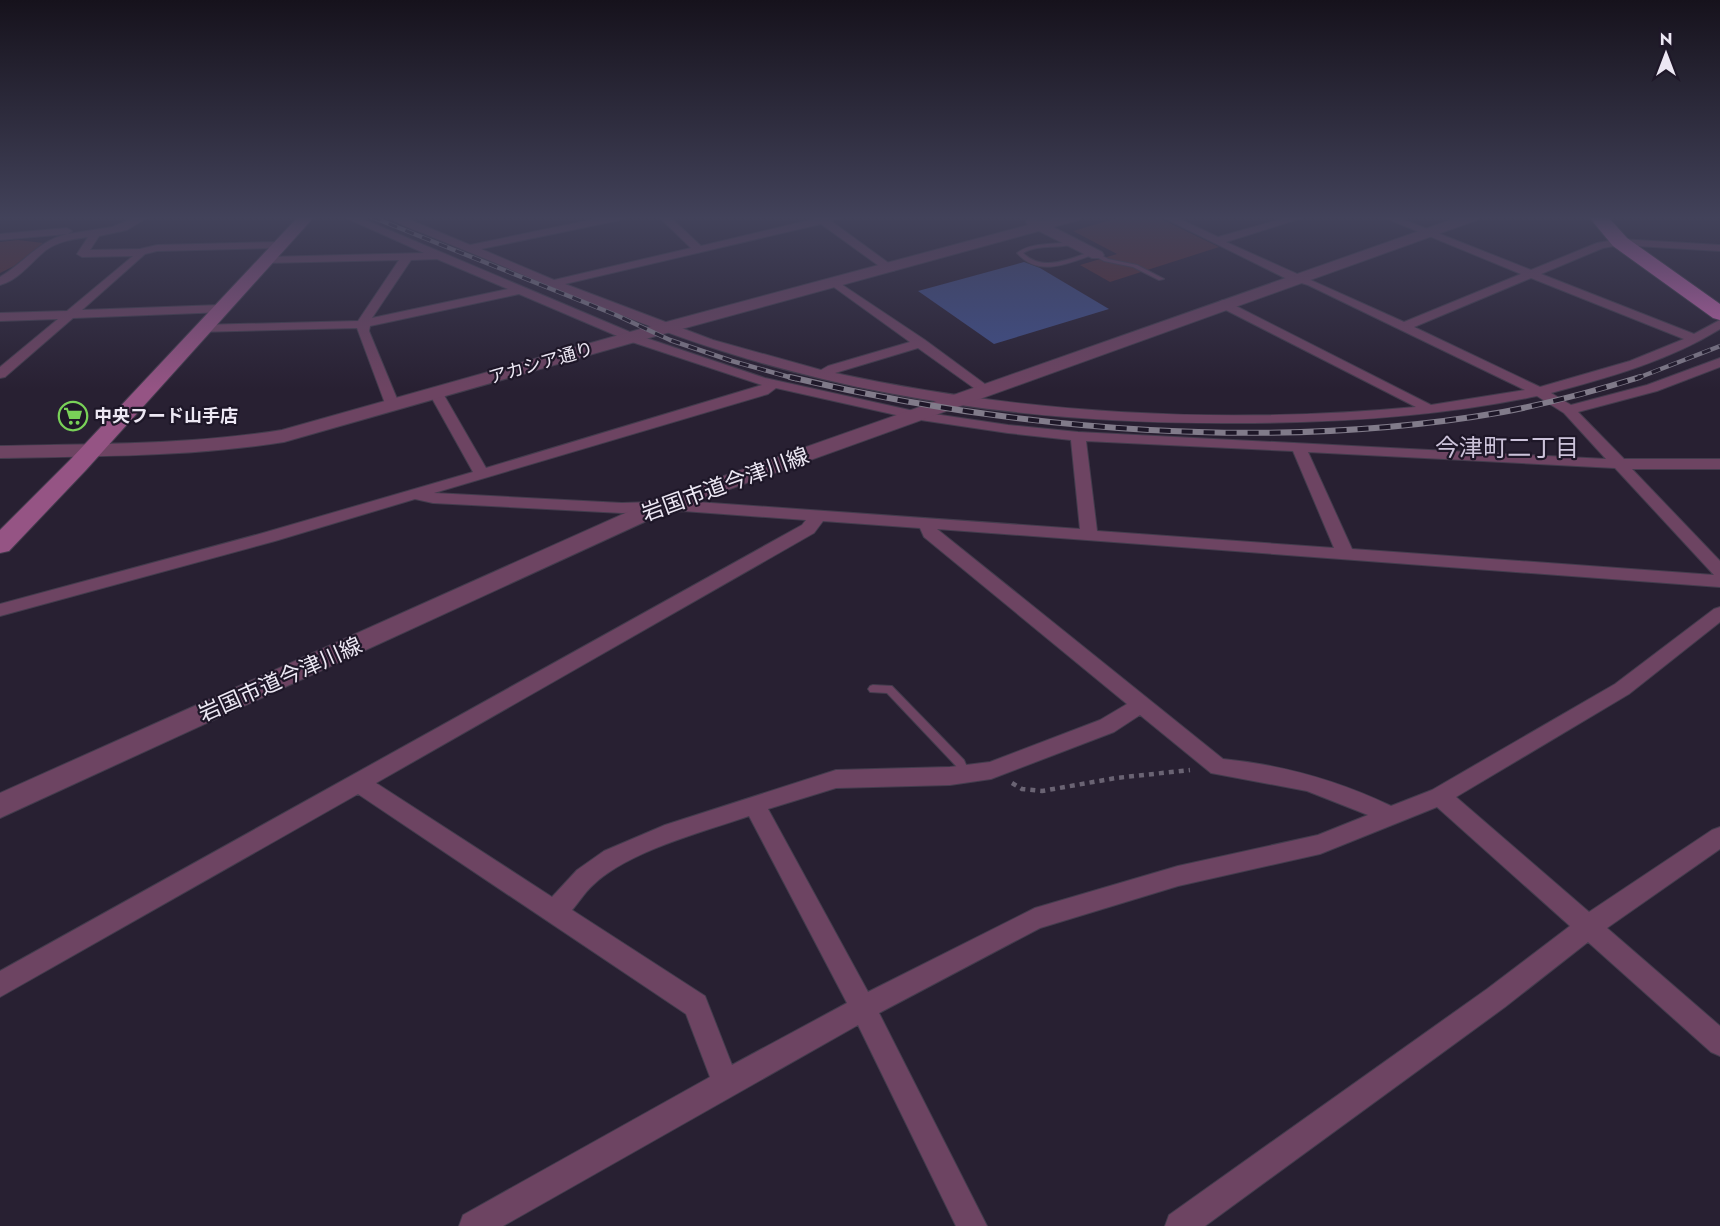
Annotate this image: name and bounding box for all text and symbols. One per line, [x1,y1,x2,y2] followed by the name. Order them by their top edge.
[1636,24,1696,84] north arrow
[1660,28,1672,51] text: N
[486,336,596,390] street label: アカシア通り
[57,400,89,432] supermarket icon: 中央フード山手店
[94,403,238,429] place label: 中央フード山手店
[1435,430,1579,465] district label: 今津町二丁目
[637,439,813,529] street label: 岩国市道今津川線
[193,629,367,729] street label: 岩国市道今津川線

